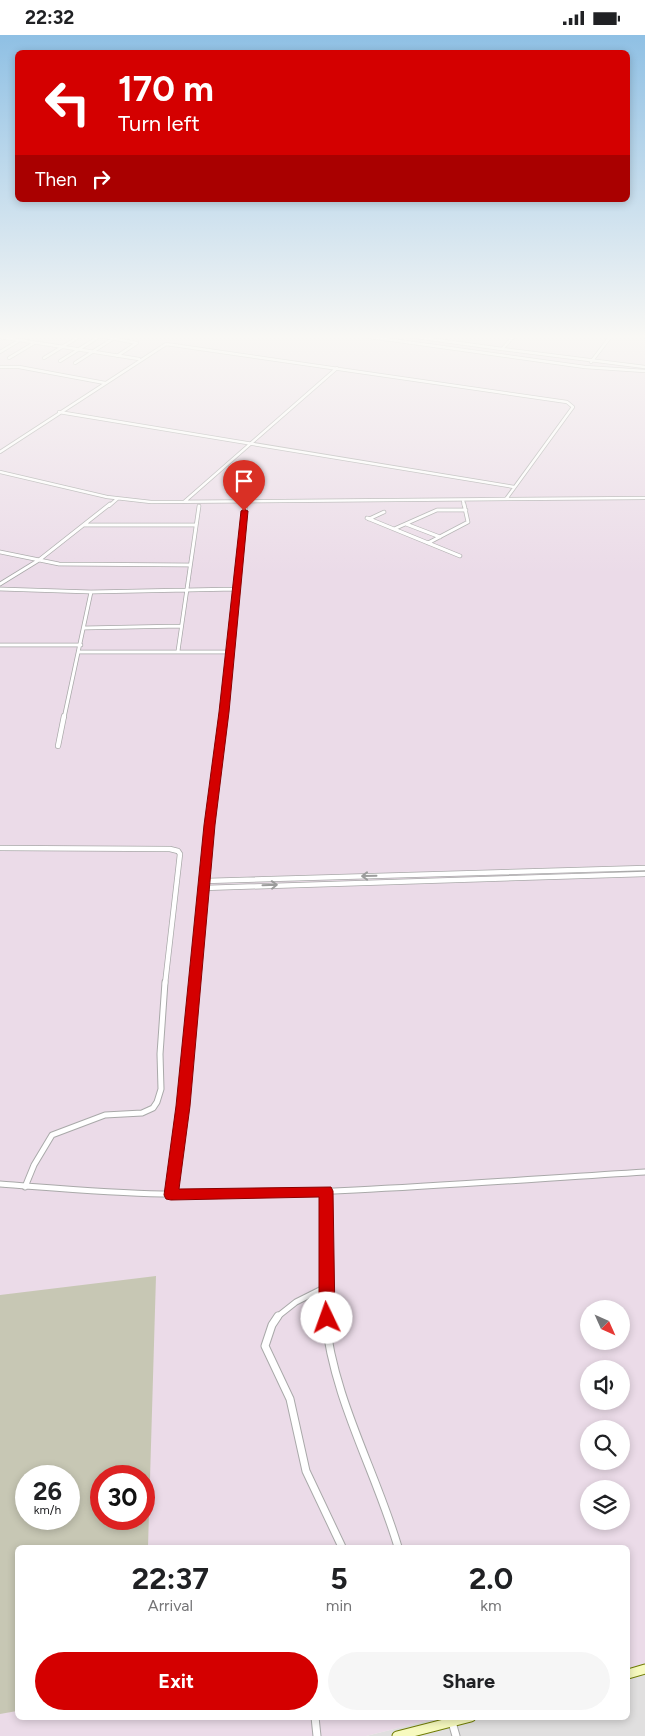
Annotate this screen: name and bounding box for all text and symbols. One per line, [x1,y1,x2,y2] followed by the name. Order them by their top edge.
[25,6,74,29] text: 22:32
[118,68,214,110] text: 170 m
[35,70,100,135] icon: left
[118,110,200,137] text: Turn left
[87,165,115,193] icon: right
[35,168,77,191] text: Then
[223,460,265,511] pin
[230,467,258,495] icon: arrive
[361,872,377,881] one-way arrow
[262,880,278,889] one-way arrow
[300,1291,352,1343] position arrow
[580,1300,630,1350] north arrow
[580,1300,630,1530] map controls
[580,1360,630,1410] button: sound
[580,1420,630,1470] button: search
[90,1465,155,1530] speed limit sign: 30
[33,1476,62,1506] text: 26
[580,1480,630,1530] button: layers
[34,1503,61,1517] text: km/h
[132,1560,209,1597] text: 22:37
[330,1560,348,1597] text: 5
[469,1560,513,1597] text: 2.0
[148,1596,193,1615] text: Arrival
[326,1596,352,1615] text: min
[480,1596,502,1615] text: km
[35,1652,318,1710] button: Exit
[328,1652,610,1710] button: Share

